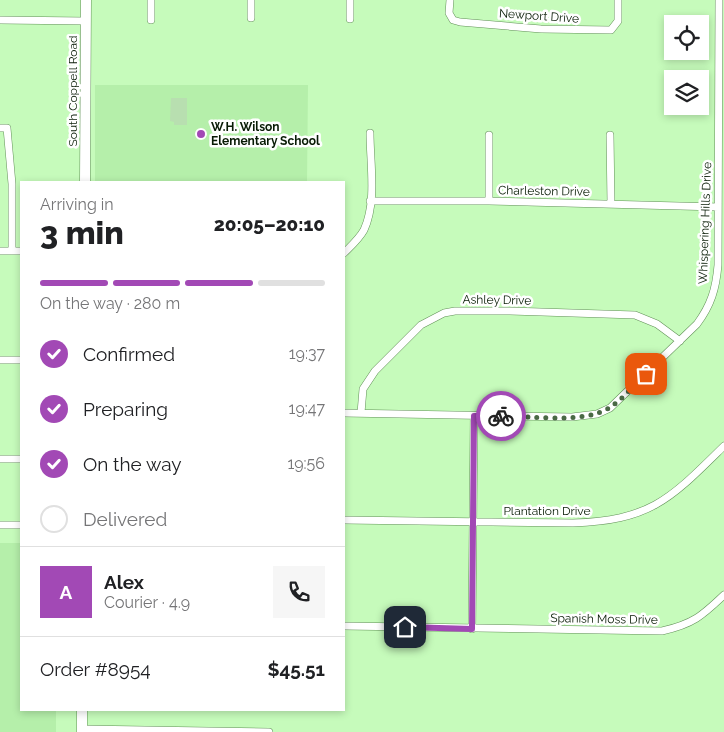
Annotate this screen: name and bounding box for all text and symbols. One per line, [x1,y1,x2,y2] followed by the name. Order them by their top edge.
[498,6,580,26] street label: Newport Drive
[664,15,709,115] map controls
[664,15,709,60] button: locate
[66,36,80,146] street label: South Coppell Road
[664,70,709,115] button: layers
[211,120,320,148] place label: W.H. Wilson Elementary School
[195,128,207,140] marker: W.H. Wilson Elementary School
[696,162,714,284] street label: Whispering Hills Drive
[498,183,590,199] street label: Charleston Drive
[40,195,114,214] text: Arriving in
[214,213,325,235] text: 20:05–20:10
[40,214,124,251] text: 3 min
[462,292,532,308] street label: Ashley Drive
[40,294,180,313] text: On the way · 280 m
[40,340,68,368] icon: check
[83,343,175,365] text: Confirmed
[289,344,325,363] text: 19:37
[625,353,667,395] pin
[632,360,660,388] icon: bag
[476,391,526,441] courier
[40,395,68,423] icon: check
[83,398,168,420] text: Preparing
[289,399,325,418] text: 19:47
[487,402,515,430] icon: bike
[40,450,68,478] icon: check
[83,453,182,475] text: On the way
[287,454,325,473] text: 19:56
[503,504,591,518] street label: Plantation Drive
[83,508,167,530] text: Delivered
[273,566,325,618] button: phone
[104,571,144,593] text: Alex
[60,581,72,603] text: A
[104,593,190,612] text: Courier · 4.9
[384,606,426,648] pin
[550,611,658,627] street label: Spanish Moss Drive
[391,613,419,641] icon: home
[40,658,151,680] text: Order #8954
[267,658,325,680] text: $45.51

